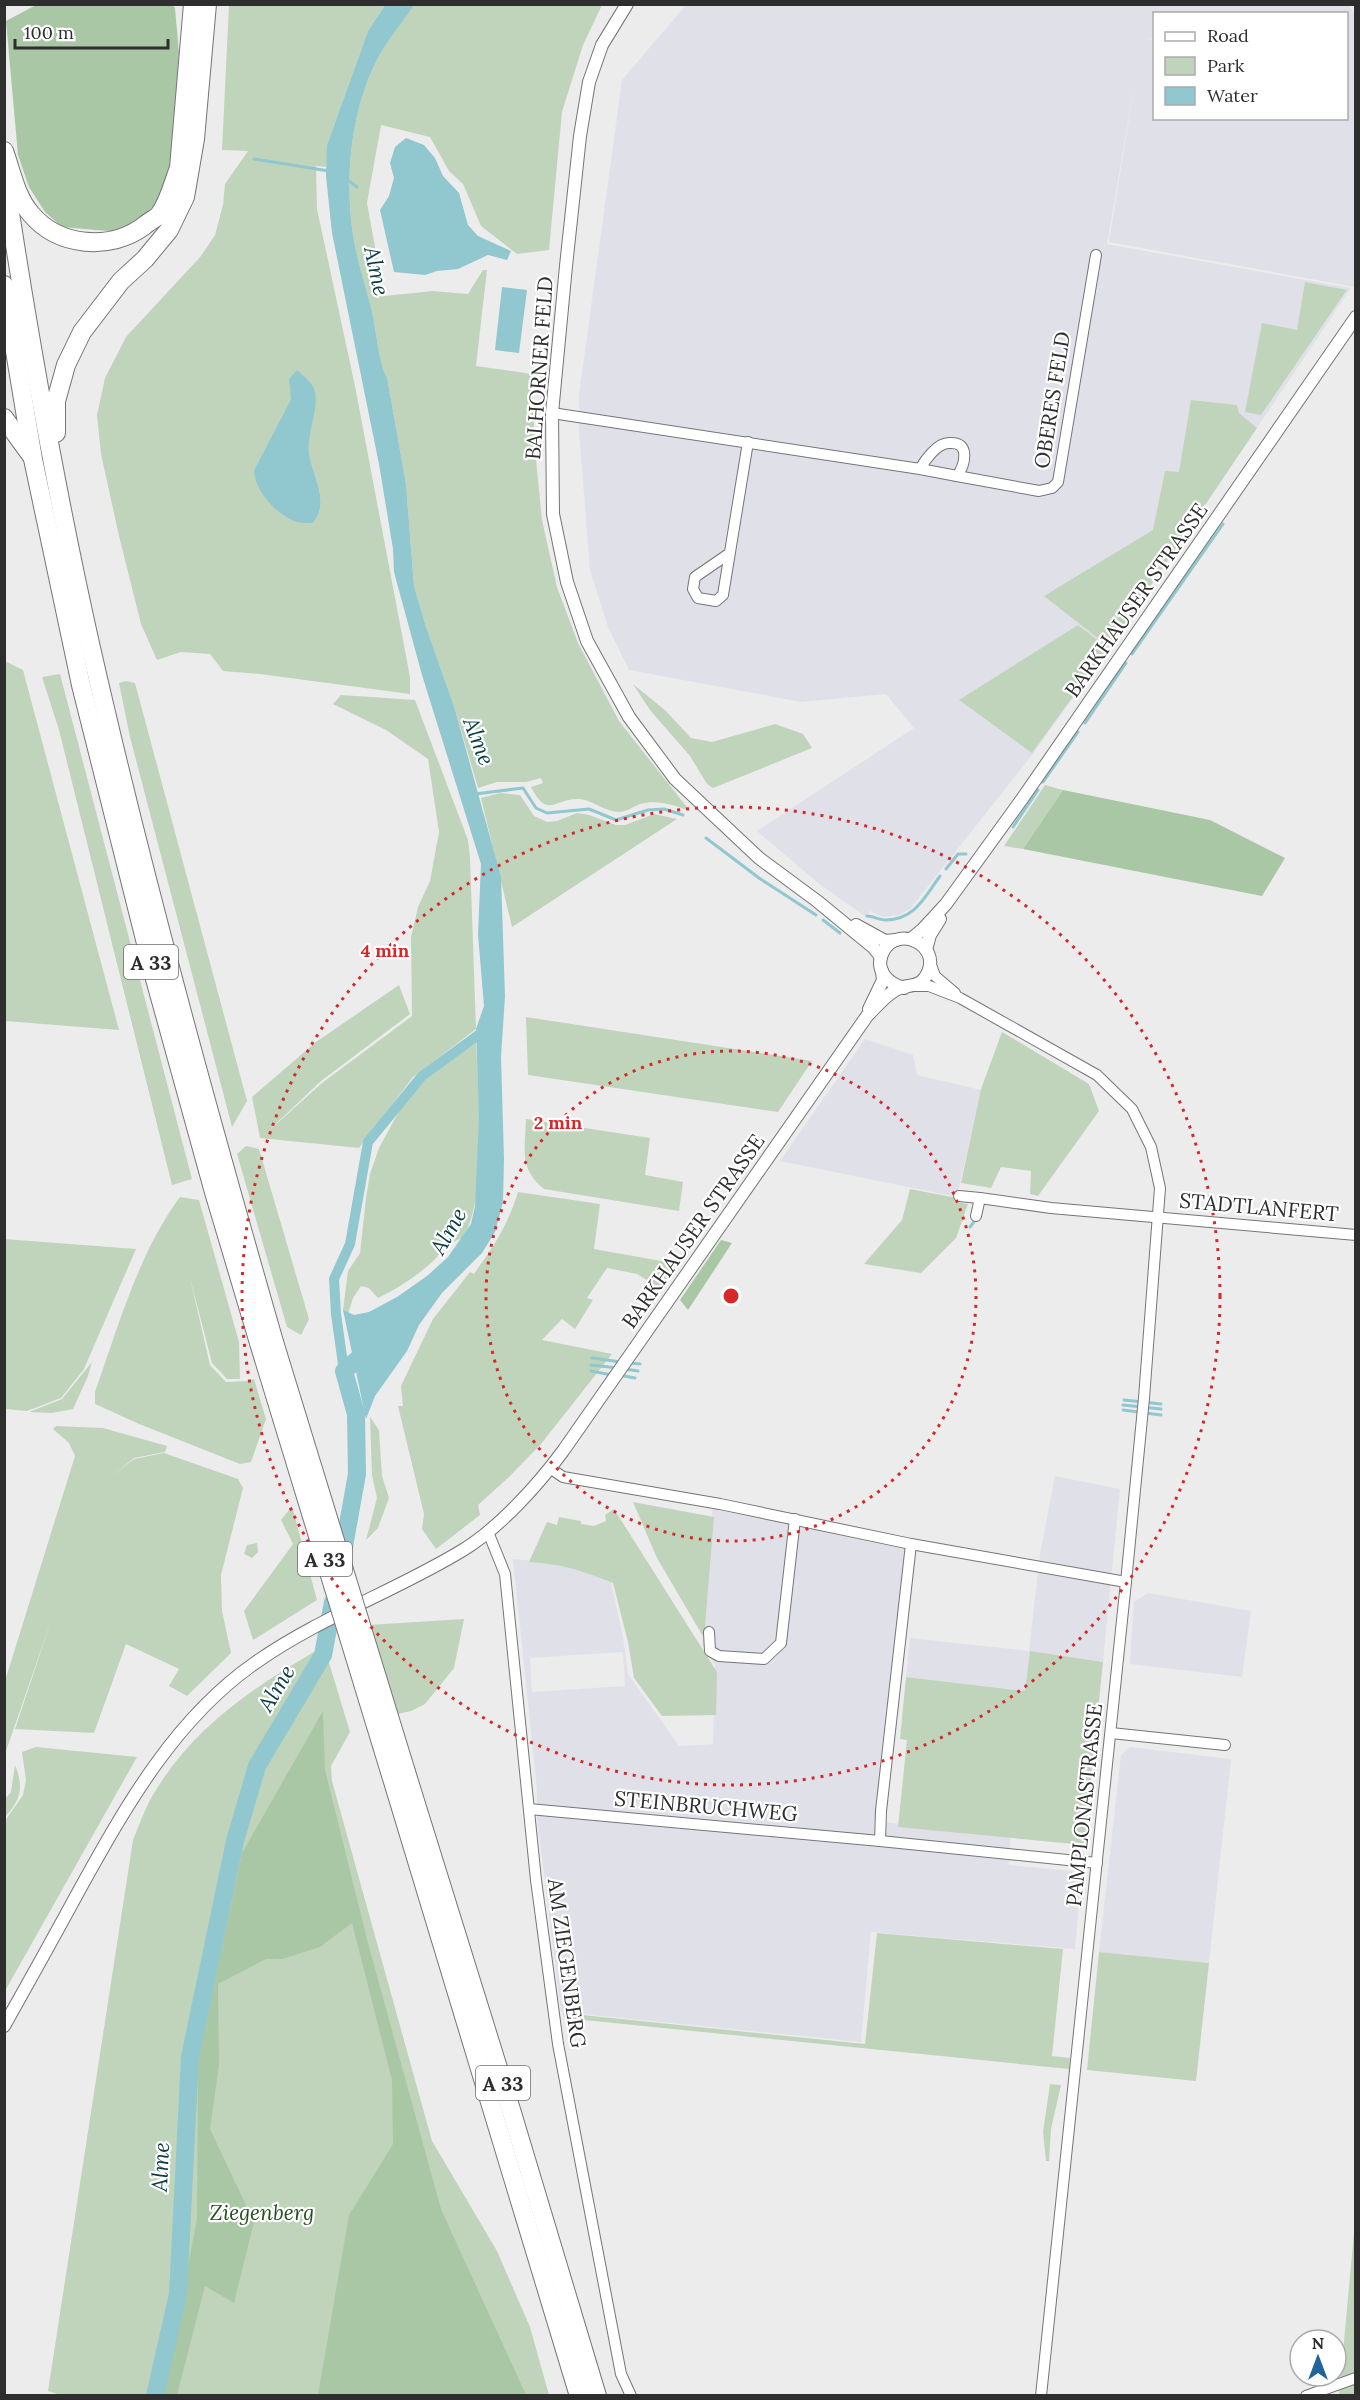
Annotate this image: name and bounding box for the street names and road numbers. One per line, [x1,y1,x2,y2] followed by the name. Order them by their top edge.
[519,275,559,461] street label: BALHORNER FELD
[1028,330,1076,470] street label: OBERES FELD
[1059,498,1213,702] street label: BARKHAUSER STRASSE
[124,945,178,979] road number: A 33
[616,1129,770,1333] street label: BARKHAUSER STRASSE
[1178,1187,1340,1227] street label: STADTLANFERT
[298,1542,352,1576] road number: A 33
[1060,1702,1108,1908] street label: PAMPLONASTRASSE
[613,1785,799,1827] street label: STEINBRUCHWEG
[542,1875,592,2050] street label: AM ZIEGENBERG
[476,2066,530,2100] road number: A 33

